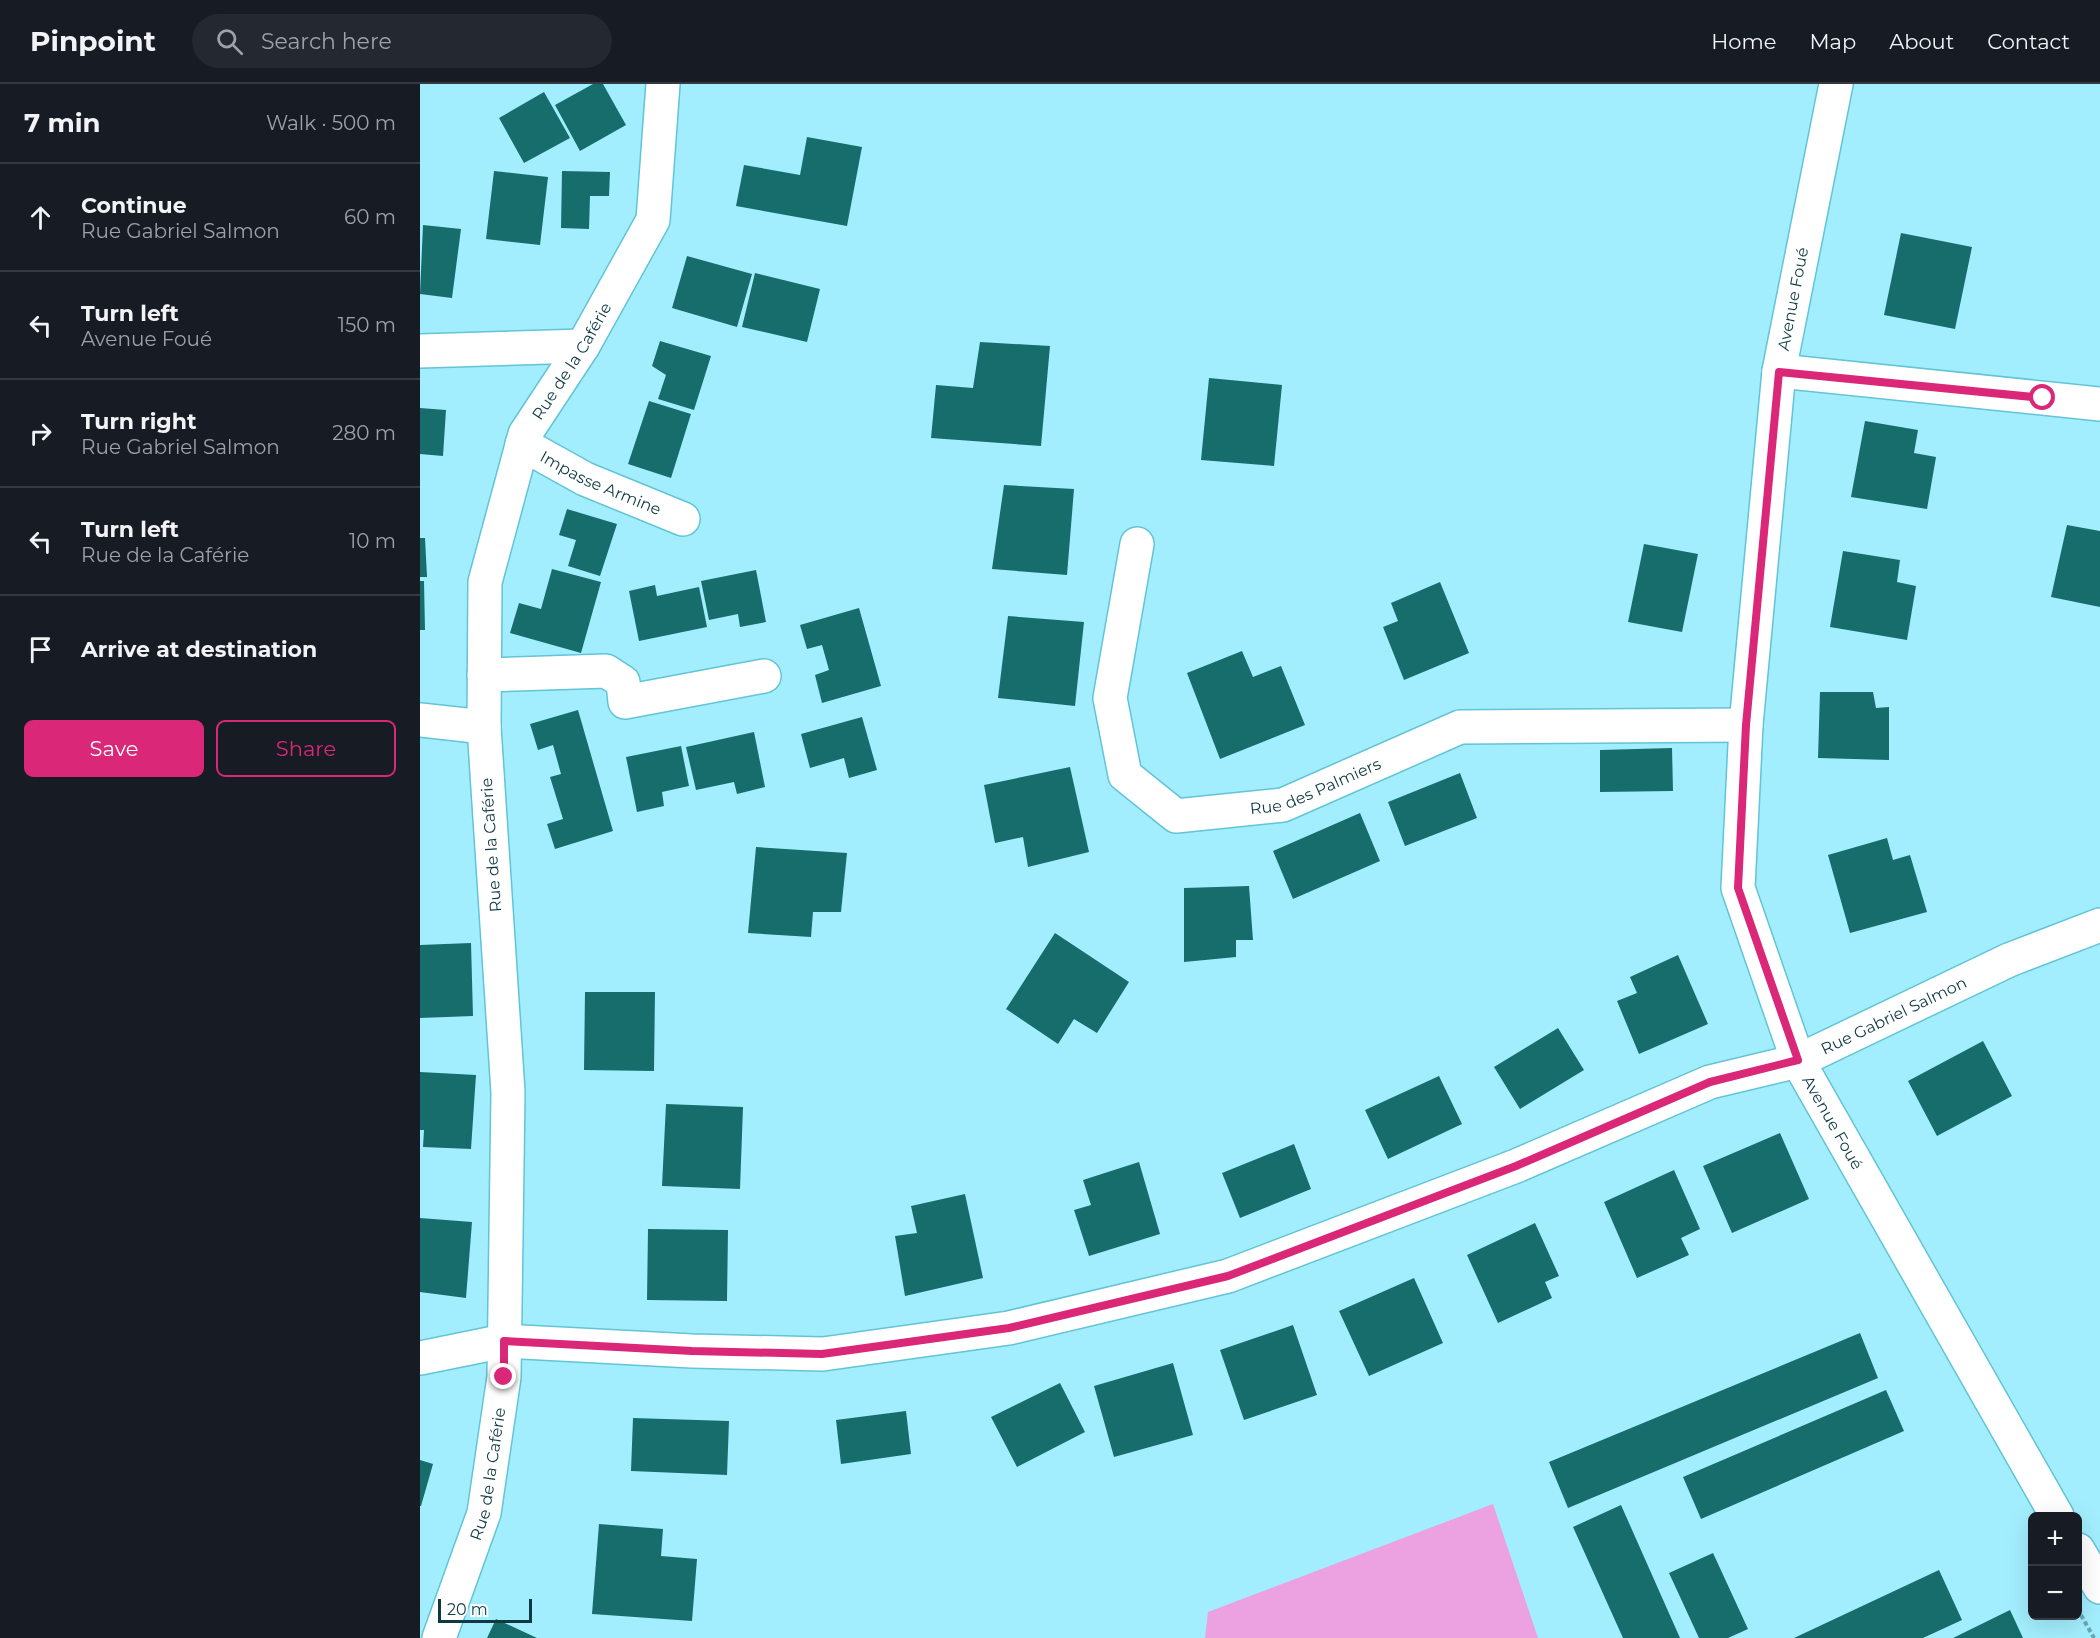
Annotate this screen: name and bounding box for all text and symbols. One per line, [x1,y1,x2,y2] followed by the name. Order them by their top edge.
[192,14,612,68] search box
[30,24,156,58] text: Pinpoint
[213,25,246,58] icon: search
[261,28,392,55] text: Search here
[1711,29,1776,54] text: Home
[1809,29,1856,54] text: Map
[1889,29,1954,54] text: About
[1987,29,2070,54] text: Contact
[24,107,101,139] text: 7 min
[266,111,396,135] text: Walk · 500 m
[81,192,187,219] text: Continue
[24,201,57,234] icon: ahead
[344,205,396,229] text: 60 m
[81,219,280,243] text: Rue Gabriel Salmon
[1774,246,1812,352] street label: Avenue Foué
[528,299,615,423] street label: Rue de la Caférie
[81,300,179,327] text: Turn left
[24,309,57,342] icon: left
[338,313,396,337] text: 150 m
[81,327,212,351] text: Avenue Foué
[2029,384,2055,410] route start
[81,408,196,435] text: Turn right
[24,417,57,450] icon: right
[332,421,396,445] text: 280 m
[81,435,280,459] text: Rue Gabriel Salmon
[537,447,664,519] street label: Impasse Armine
[81,516,179,543] text: Turn left
[24,525,57,558] icon: left
[349,529,396,553] text: 10 m
[81,543,249,567] text: Rue de la Caférie
[24,633,57,666] icon: arrive
[81,636,317,663] text: Arrive at destination
[24,720,204,777] button: Save
[216,720,396,777] button: Share
[1249,754,1384,818] street label: Rue des Palmiers
[477,777,505,913] street label: Rue de la Caférie
[1818,972,1969,1058] street label: Rue Gabriel Salmon
[1799,1072,1867,1173] street label: Avenue Foué
[490,1363,516,1389] route end
[465,1406,509,1543] street label: Rue de la Caférie
[2028,1512,2082,1620] map controls
[2028,1512,2082,1566] button: +
[2028,1566,2082,1620] button: −
[438,1596,532,1624] scale bar
[447,1600,488,1619] text: 20 m

